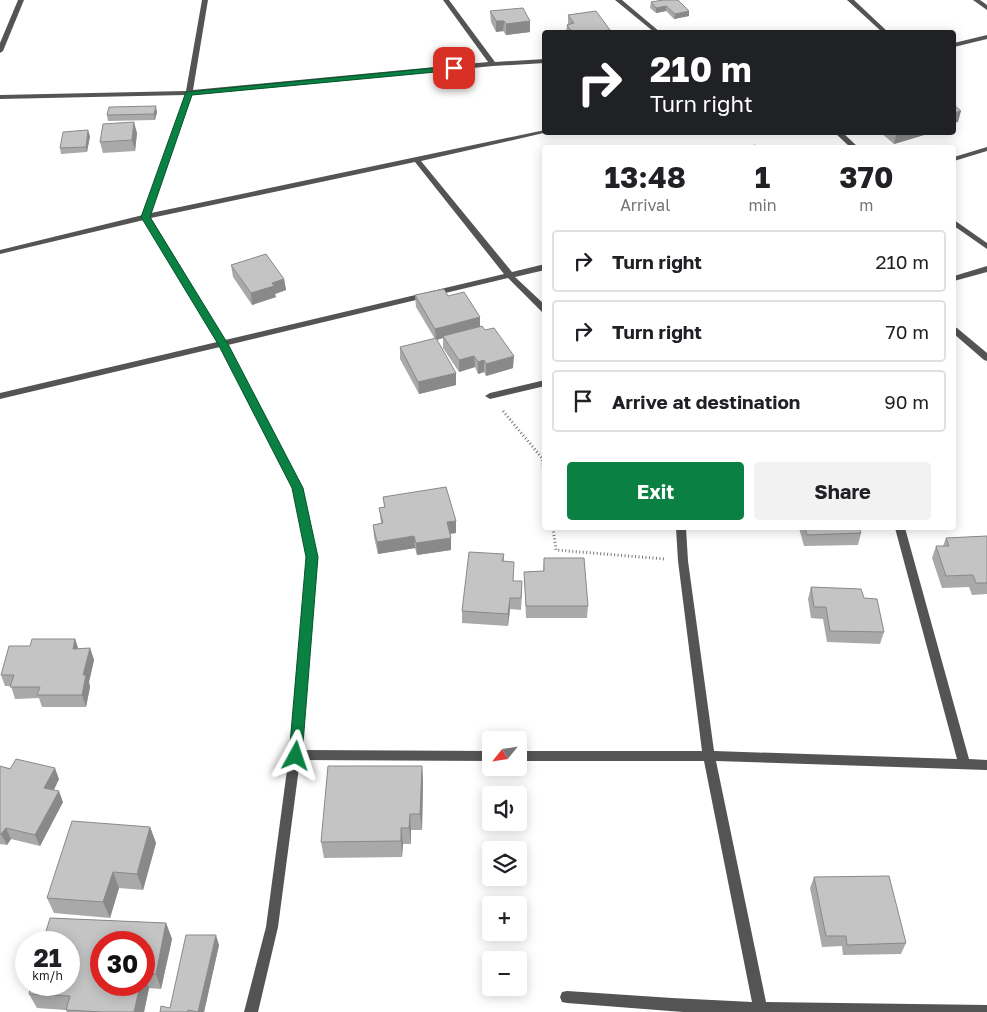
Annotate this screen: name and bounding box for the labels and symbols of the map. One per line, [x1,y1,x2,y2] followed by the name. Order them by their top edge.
[433,47,475,89] pin
[269,729,321,781] position arrow
[482,731,528,776] north arrow
[90,931,155,996] speed limit sign: 30

